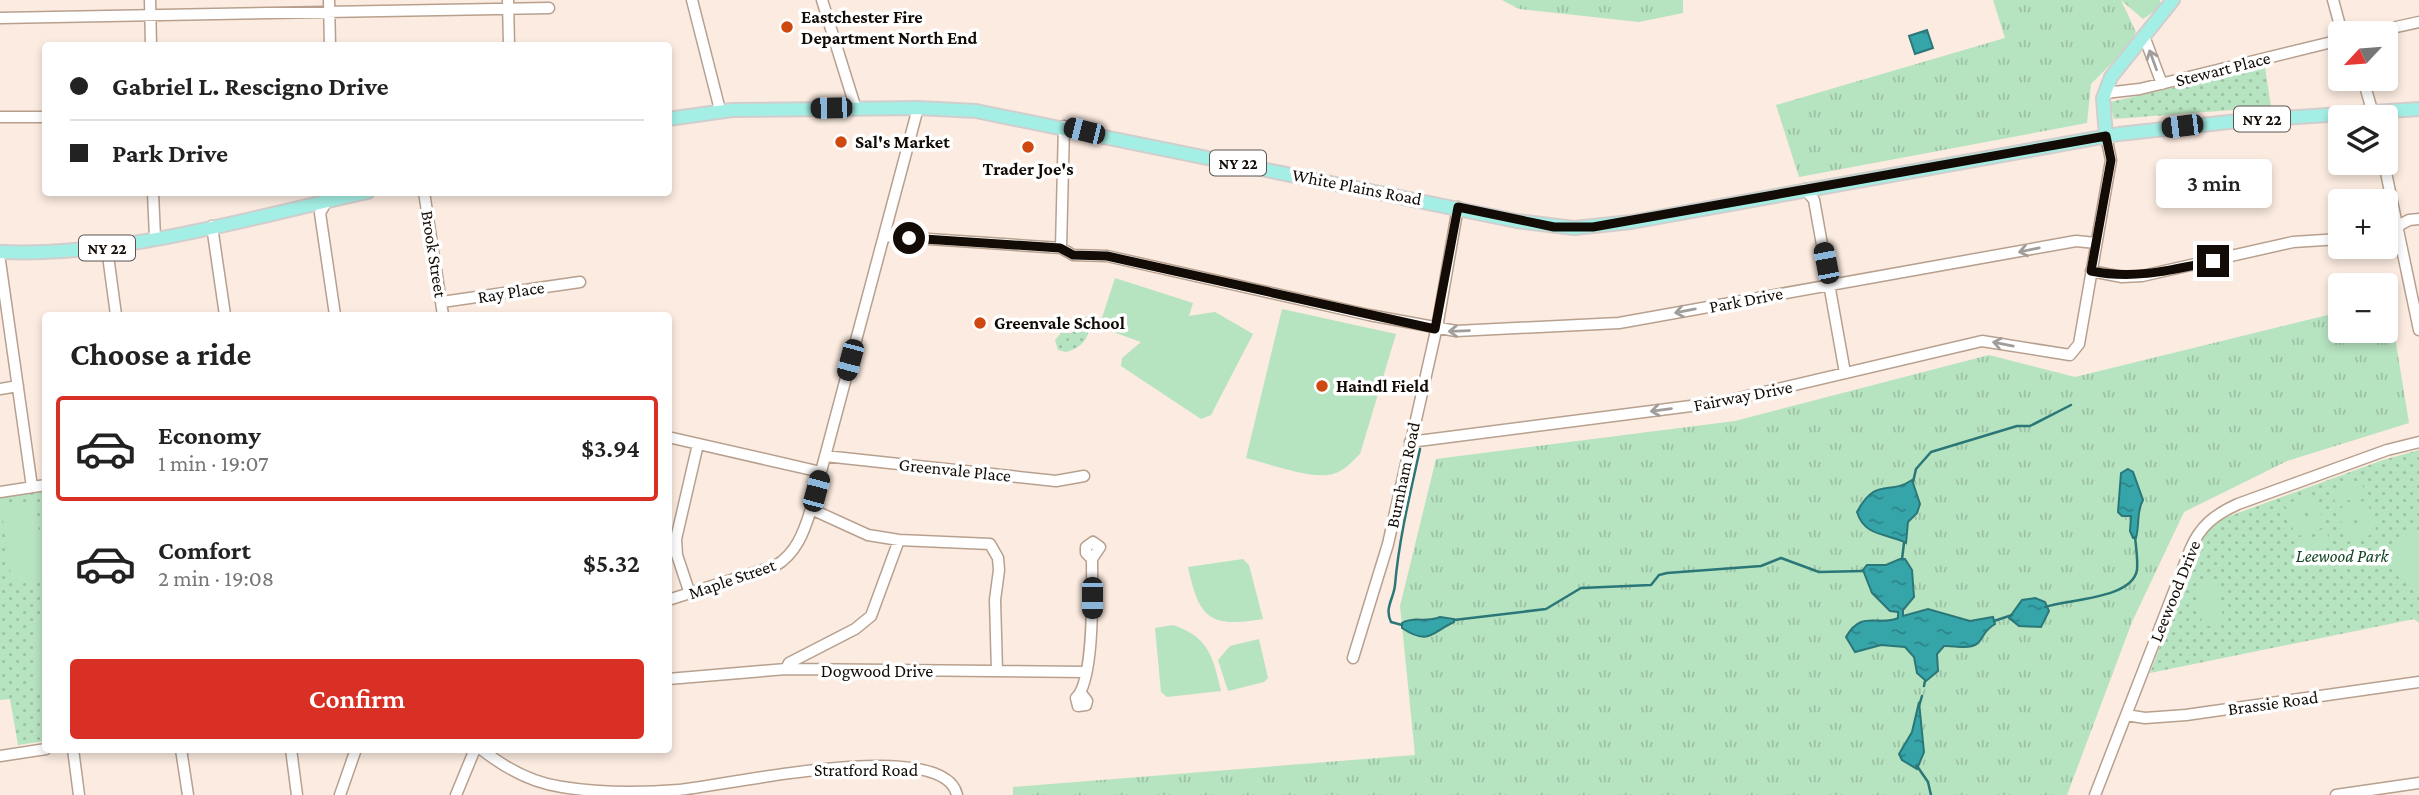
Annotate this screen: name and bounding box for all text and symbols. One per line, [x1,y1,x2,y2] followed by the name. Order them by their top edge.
[801,7,978,48] place label: Eastchester Fire Department North End
[779,19,795,35] marker: Eastchester Fire Department North End
[2328,21,2398,91] north arrow
[2328,21,2398,343] map controls
[2174,48,2272,90] street label: Stewart Place
[2146,49,2158,71] one-way arrow
[112,72,389,101] text: Gabriel L. Rescigno Drive
[810,97,853,119] car
[2328,105,2398,175] button: layers
[2234,106,2290,132] road number: NY 22
[2160,113,2205,139] car
[1062,116,1107,146] car
[855,132,950,152] place label: Sal's Market
[833,134,849,150] marker: Sal's Market
[112,139,228,168] text: Park Drive
[1020,139,1036,155] marker: Trader Joe's
[1210,150,1266,176] road number: NY 22
[982,159,1074,179] place label: Trader Joe's
[2155,160,2271,208] callout: 3 min
[1291,165,1424,209] street label: White Plains Road
[2187,170,2241,196] text: 3 min
[2328,189,2398,259] button: +
[417,209,451,300] street label: Brook Street
[893,222,925,254] route start
[79,236,135,260] road number: NY 22
[1812,240,1841,286] car
[2018,244,2041,258] one-way arrow
[2197,245,2229,277] route end
[2328,273,2398,343] button: −
[476,277,546,307] street label: Ray Place
[1708,283,1785,317] street label: Park Drive
[1674,305,1697,318] one-way arrow
[994,313,1125,333] place label: Greenvale School
[972,315,988,331] marker: Greenvale School
[1447,324,1470,337] one-way arrow
[70,336,251,372] text: Choose a ride
[1992,336,2015,350] one-way arrow
[835,337,866,383] car
[1336,376,1429,396] place label: Haindl Field
[1692,377,1794,415] street label: Fairway Drive
[1314,378,1330,394] marker: Haindl Field
[1650,404,1673,417] one-way arrow
[74,417,137,480] icon: car
[1382,420,1424,530] street label: Burnham Road
[158,421,261,450] text: Economy
[581,434,640,463] text: $3.94
[158,450,269,476] text: 1 min · 19:07
[898,454,1012,486] street label: Greenvale Place
[801,468,832,514] car
[74,532,137,595] icon: car
[158,536,251,565] text: Comfort
[2146,537,2204,645] street label: Leewood Drive
[2296,546,2389,566] park label: Leewood Park
[583,549,640,578] text: $5.32
[686,554,779,603] street label: Maple Street
[158,565,274,591] text: 2 min · 19:08
[1082,577,1103,619] car
[70,659,644,739] button: Confirm
[821,661,933,681] street label: Dogwood Drive
[2227,687,2320,719] street label: Brassie Road
[814,760,919,780] street label: Stratford Road

